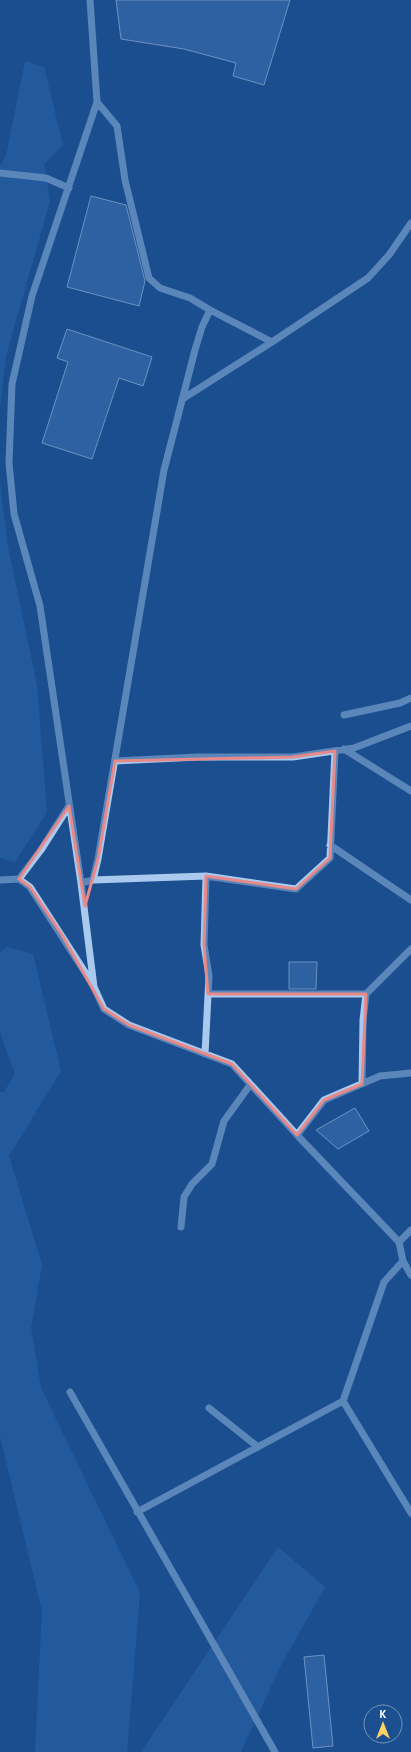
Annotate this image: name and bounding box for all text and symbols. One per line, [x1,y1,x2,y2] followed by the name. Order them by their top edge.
[363,1704,403,1744] north arrow
[380,1707,387,1721] text: K

